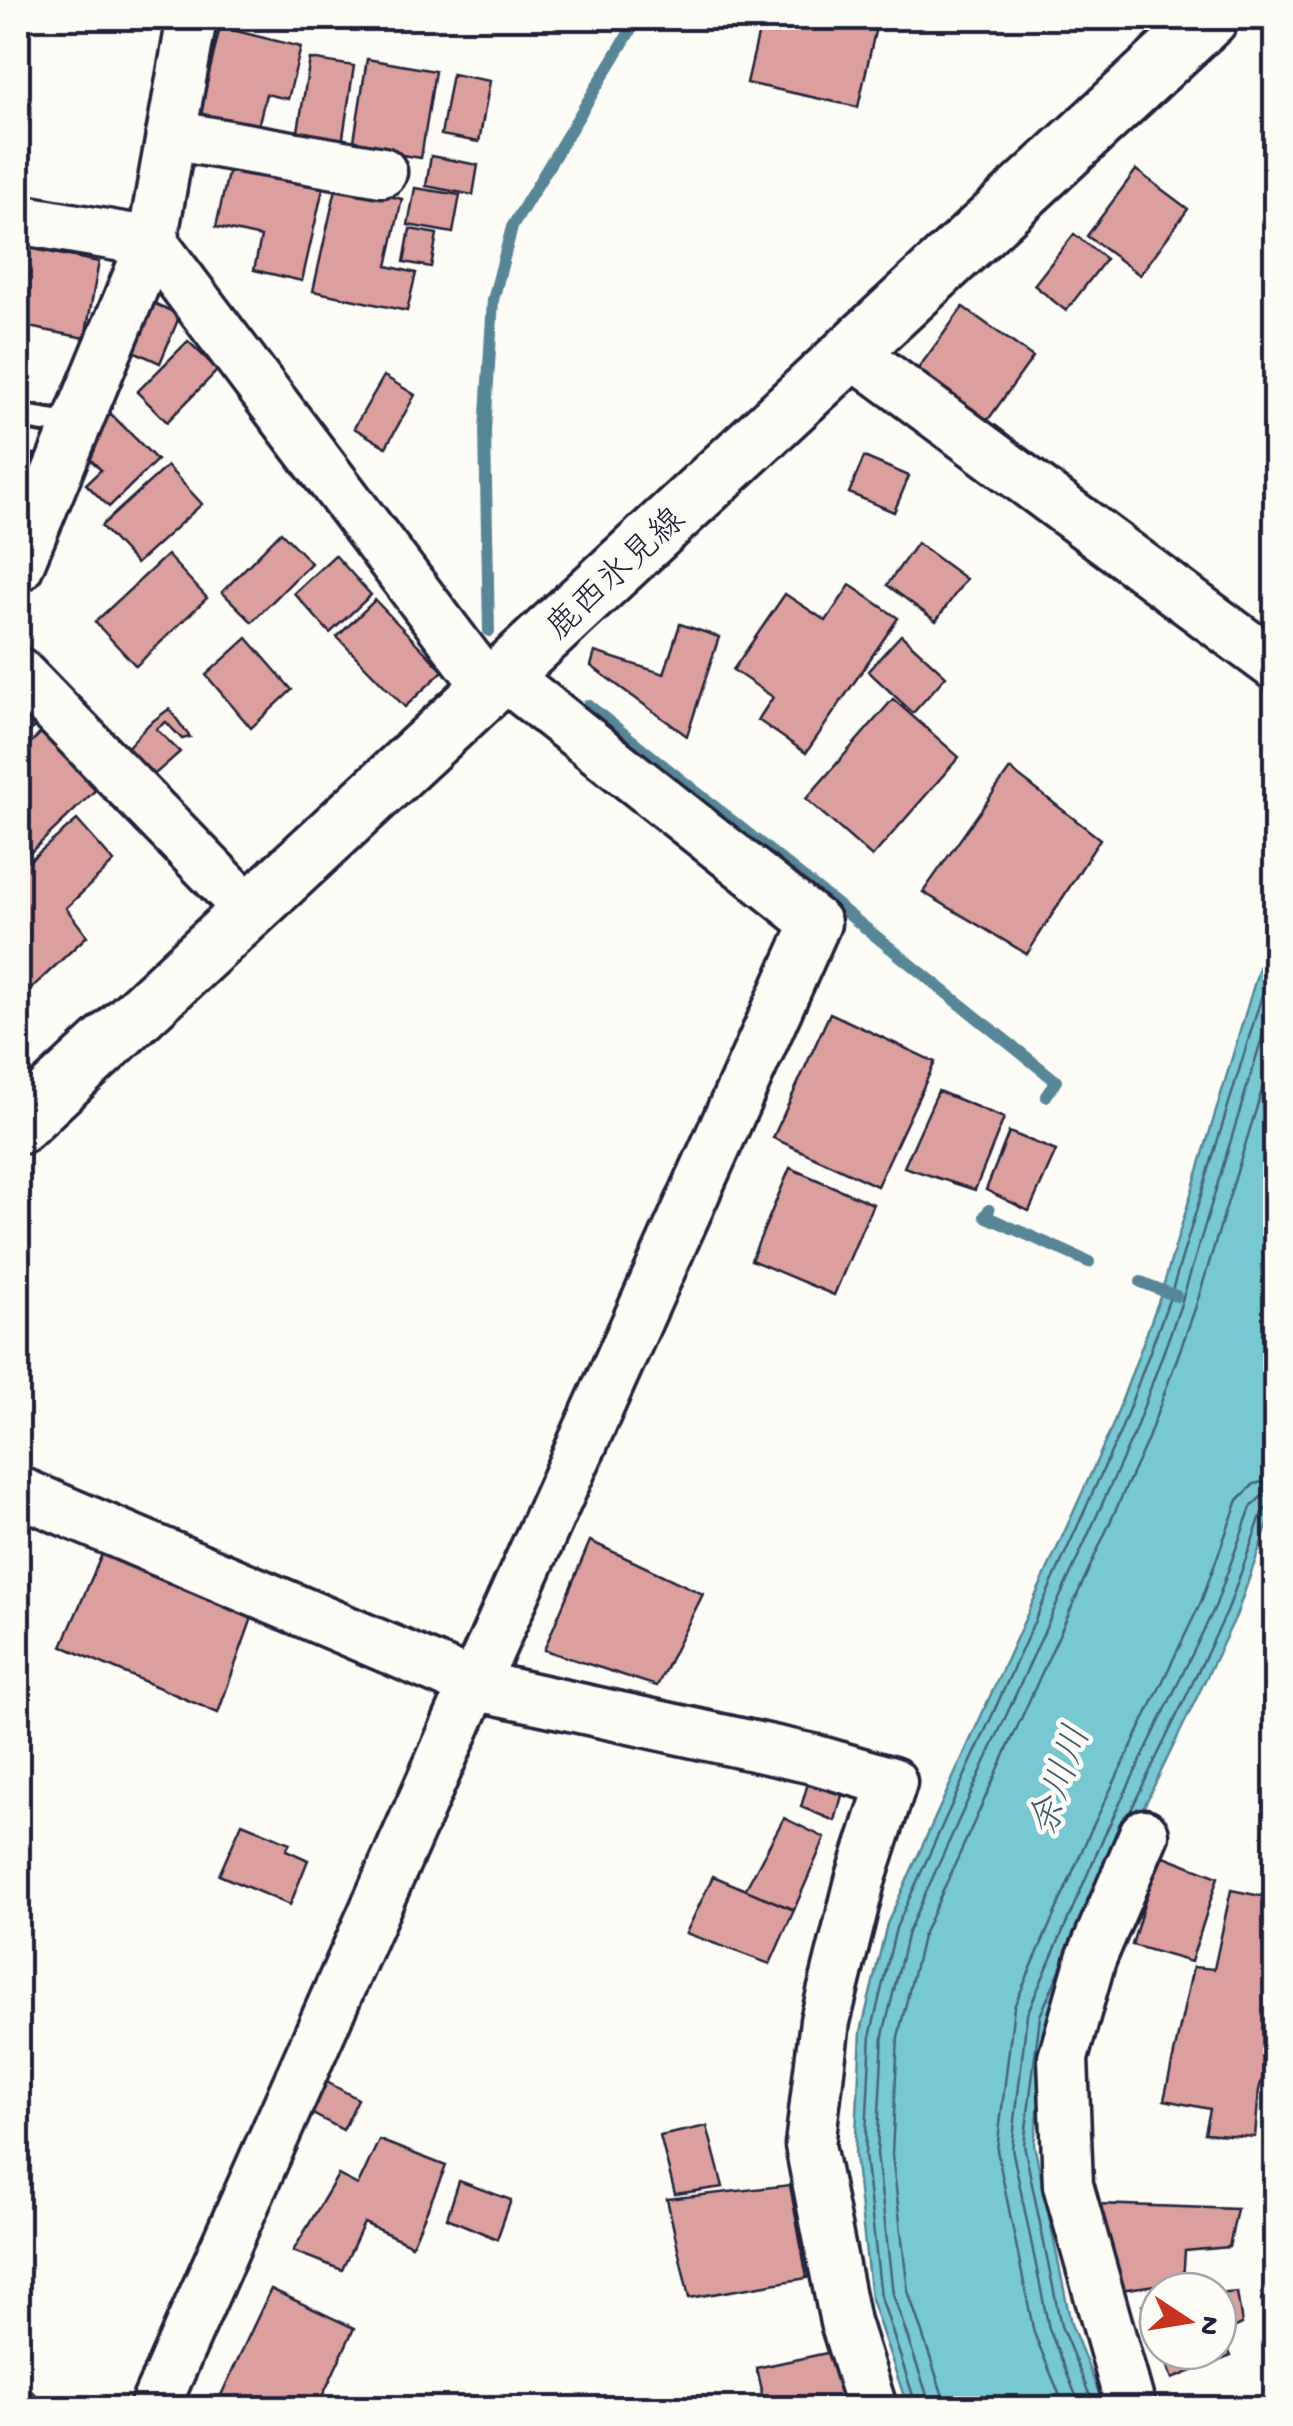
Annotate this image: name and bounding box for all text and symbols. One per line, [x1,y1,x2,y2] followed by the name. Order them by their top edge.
[538,500,696,651] street label: 鹿西氷見線
[1021,1720,1103,1843] water label: 余川川
[1138,2271,1238,2371] north arrow
[1190,2313,1226,2338] text: N

